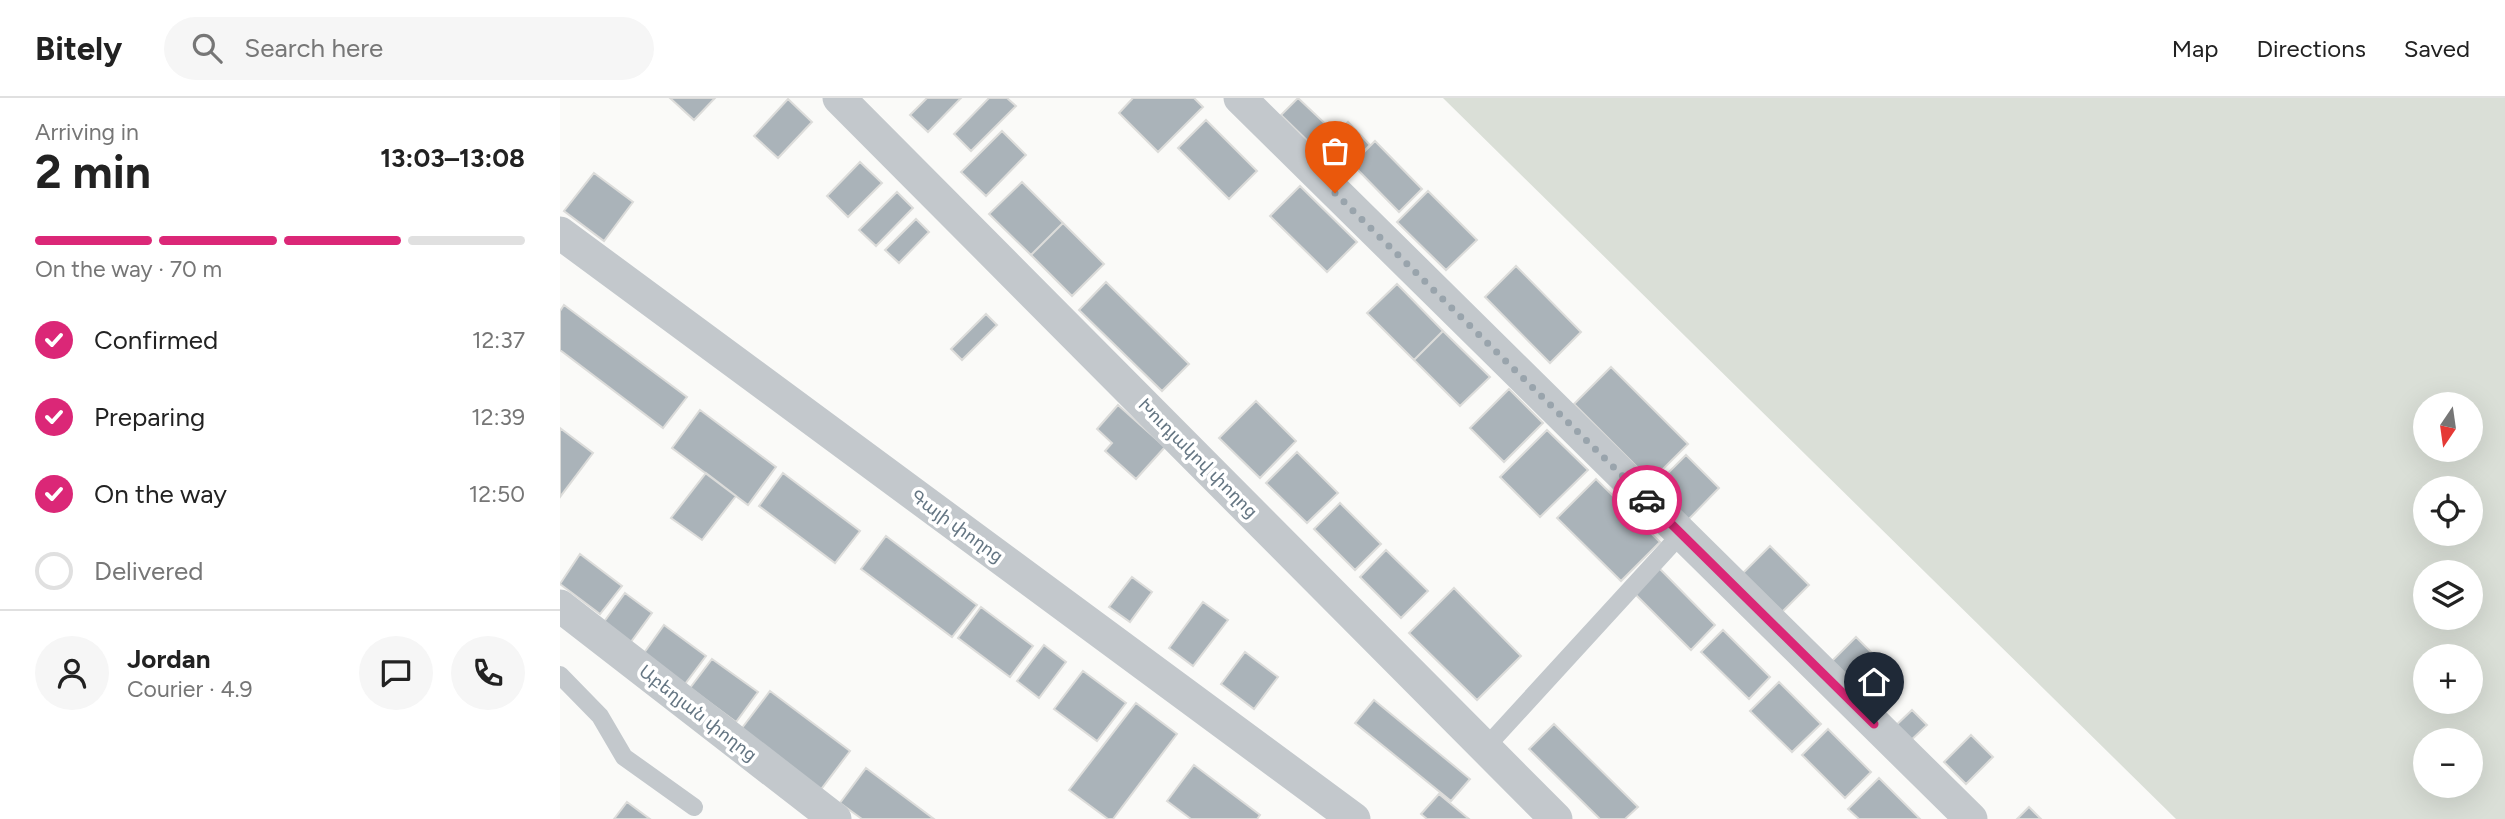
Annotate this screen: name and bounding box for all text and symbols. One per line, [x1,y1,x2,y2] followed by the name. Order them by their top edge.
[164,17,654,80] search box
[35,29,122,68] text: Bitely
[188,29,226,67] icon: search
[244,32,383,64] text: Search here
[2172,34,2218,63] text: Map
[2256,34,2366,63] text: Directions
[2404,34,2470,63] text: Saved
[35,118,139,146] text: Arriving in
[1305,121,1365,193] pin
[1316,132,1354,170] icon: bag
[380,142,525,174] text: 13:03–13:08
[35,144,151,200] text: 2 min
[35,255,222,283] text: On the way · 70 m
[35,321,73,359] icon: check
[94,324,218,356] text: Confirmed
[472,326,525,354] text: 12:37
[2413,392,2483,462] north arrow
[2413,392,2483,798] map controls
[1134,394,1262,522] street label: Խուդյակով փողոց
[35,398,73,436] icon: check
[94,401,205,433] text: Preparing
[471,403,525,431] text: 12:39
[1612,465,1682,535] courier
[35,475,73,513] icon: check
[2413,476,2483,546] button: locate
[94,478,227,510] text: On the way
[469,480,525,508] text: 12:50
[1628,481,1666,519] icon: car
[906,485,1008,567] street label: Գայի փողոց
[94,555,203,587] text: Delivered
[2413,560,2483,630] button: layers
[35,636,109,710] button: person
[359,636,433,710] button: chat
[451,636,525,710] button: phone
[127,643,210,675] text: Jordan
[2413,644,2483,714] button: +
[1844,652,1904,724] pin
[635,660,761,766] street label: Աբեղյան փողոց
[1855,663,1893,701] icon: home
[127,675,253,703] text: Courier · 4.9
[2413,728,2483,798] button: −

